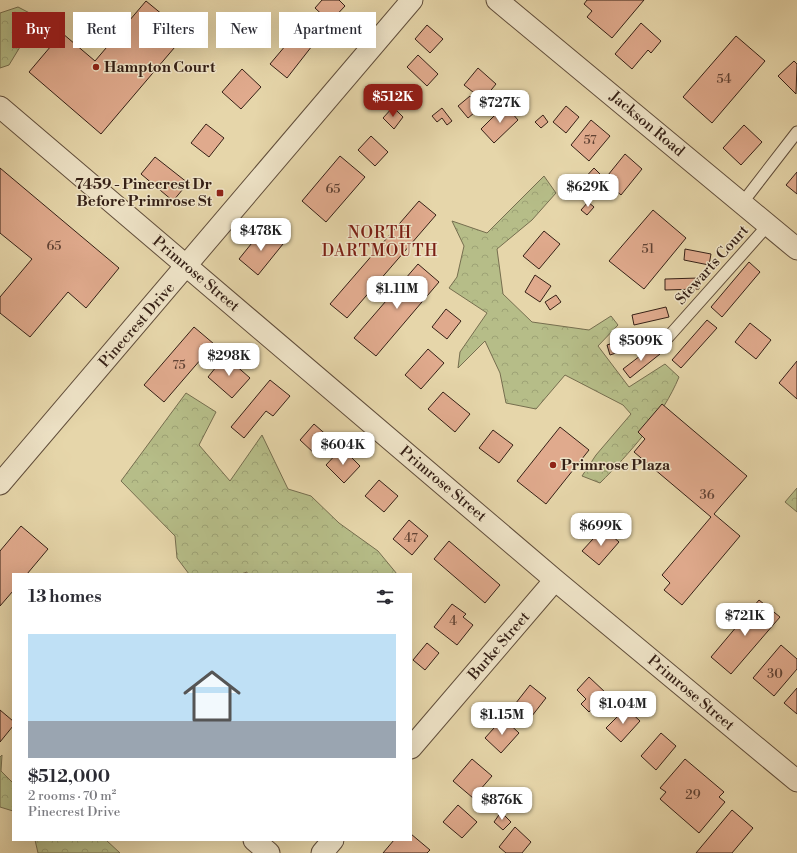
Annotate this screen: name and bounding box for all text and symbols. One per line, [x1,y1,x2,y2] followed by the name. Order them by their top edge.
[12,12,65,48] chip: Buy
[73,12,131,48] chip: Rent
[139,12,208,48] chip: Filters
[216,12,271,48] chip: New
[279,12,376,48] chip: Apartment
[104,58,216,77] place label: Hampton Court
[91,62,101,72] marker: Hampton Court
[716,71,732,87] house number: 54
[365,84,421,118] pin: $512K
[605,87,689,161] street label: Jackson Road
[373,89,413,105] text: $512K
[472,90,528,124] pin: $727K
[479,95,521,111] text: $727K
[583,132,597,148] house number: 57
[560,174,616,208] pin: $629K
[75,175,213,211] place label: 7459 - Pinecrest Dr Before Primrose St
[567,179,609,195] text: $629K
[325,181,341,197] house number: 65
[215,188,225,198] marker: 7459 - Pinecrest Dr Before Primrose St
[233,218,289,252] pin: $478K
[671,221,753,309] street label: Stewarts Court
[240,223,282,239] text: $478K
[322,223,438,261] district label: NORTH DARTMOUTH
[149,232,244,316] street label: Primrose Street
[46,238,62,254] house number: 65
[642,241,655,257] house number: 51
[364,276,430,310] pin: $1.11M
[95,279,179,371] street label: Pinecrest Drive
[376,281,418,297] text: $1.11M
[613,328,669,362] pin: $509K
[619,333,663,349] text: $509K
[201,343,257,377] pin: $298K
[208,348,250,364] text: $298K
[172,357,186,373] house number: 75
[315,432,371,466] pin: $604K
[321,437,365,453] text: $604K
[396,442,491,526] street label: Primrose Street
[561,456,671,475] place label: Primrose Plaza
[548,460,558,470] marker: Primrose Plaza
[699,487,715,503] house number: 36
[573,513,629,547] pin: $699K
[580,518,622,534] text: $699K
[404,530,418,546] house number: 47
[28,586,102,608] text: 13 homes
[374,586,396,608] icon: filters
[717,603,773,637] pin: $721K
[463,607,534,685] street label: Burke Street
[725,608,765,624] text: $721K
[449,613,457,629] house number: 4
[644,651,739,735] street label: Primrose Street
[176,660,248,732] icon: home
[767,666,783,682] house number: 30
[590,691,656,725] pin: $1.04M
[599,696,647,712] text: $1.04M
[469,702,535,736] pin: $1.15M
[480,707,524,723] text: $1.15M
[28,766,110,788] text: $512,000
[474,787,530,821] pin: $876K
[685,787,701,803] house number: 29
[28,788,116,804] text: 2 rooms · 70 m²
[481,792,523,808] text: $876K
[28,804,120,820] text: Pinecrest Drive

